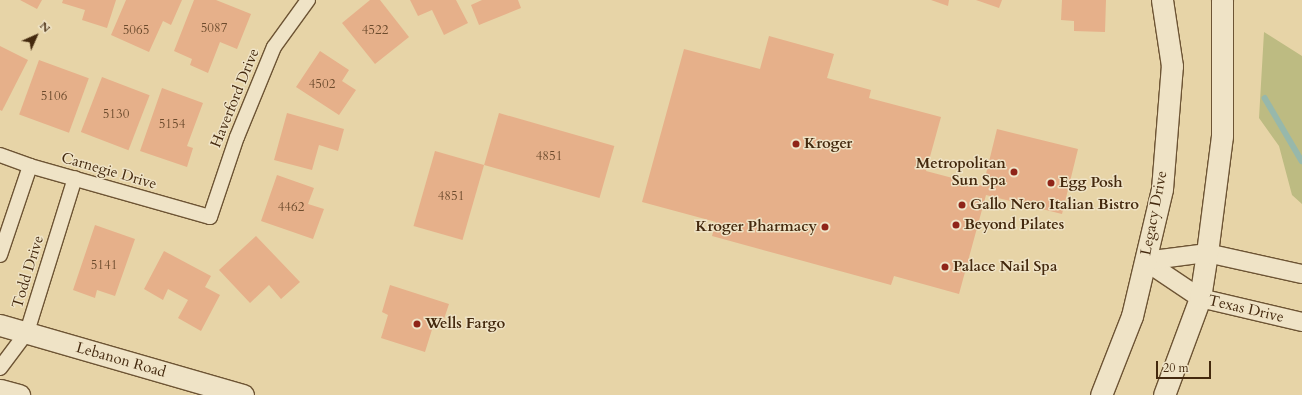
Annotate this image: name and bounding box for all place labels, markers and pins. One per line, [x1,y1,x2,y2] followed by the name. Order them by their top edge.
[804,135,852,153] place label: Kroger
[791,139,801,149] marker: Kroger
[916,154,1006,189] place label: Metropolitan Sun Spa
[1009,167,1019,177] marker: Metropolitan Sun Spa
[1059,174,1123,192] place label: Egg Posh
[1046,178,1056,188] marker: Egg Posh
[970,196,1139,214] place label: Gallo Nero Italian Bistro
[957,200,967,210] marker: Gallo Nero Italian Bistro
[964,216,1064,234] place label: Beyond Pilates
[695,218,817,236] place label: Kroger Pharmacy
[951,220,961,230] marker: Beyond Pilates
[820,222,830,232] marker: Kroger Pharmacy
[953,258,1057,276] place label: Palace Nail Spa
[940,262,950,272] marker: Palace Nail Spa
[425,315,505,333] place label: Wells Fargo
[412,319,422,329] marker: Wells Fargo

